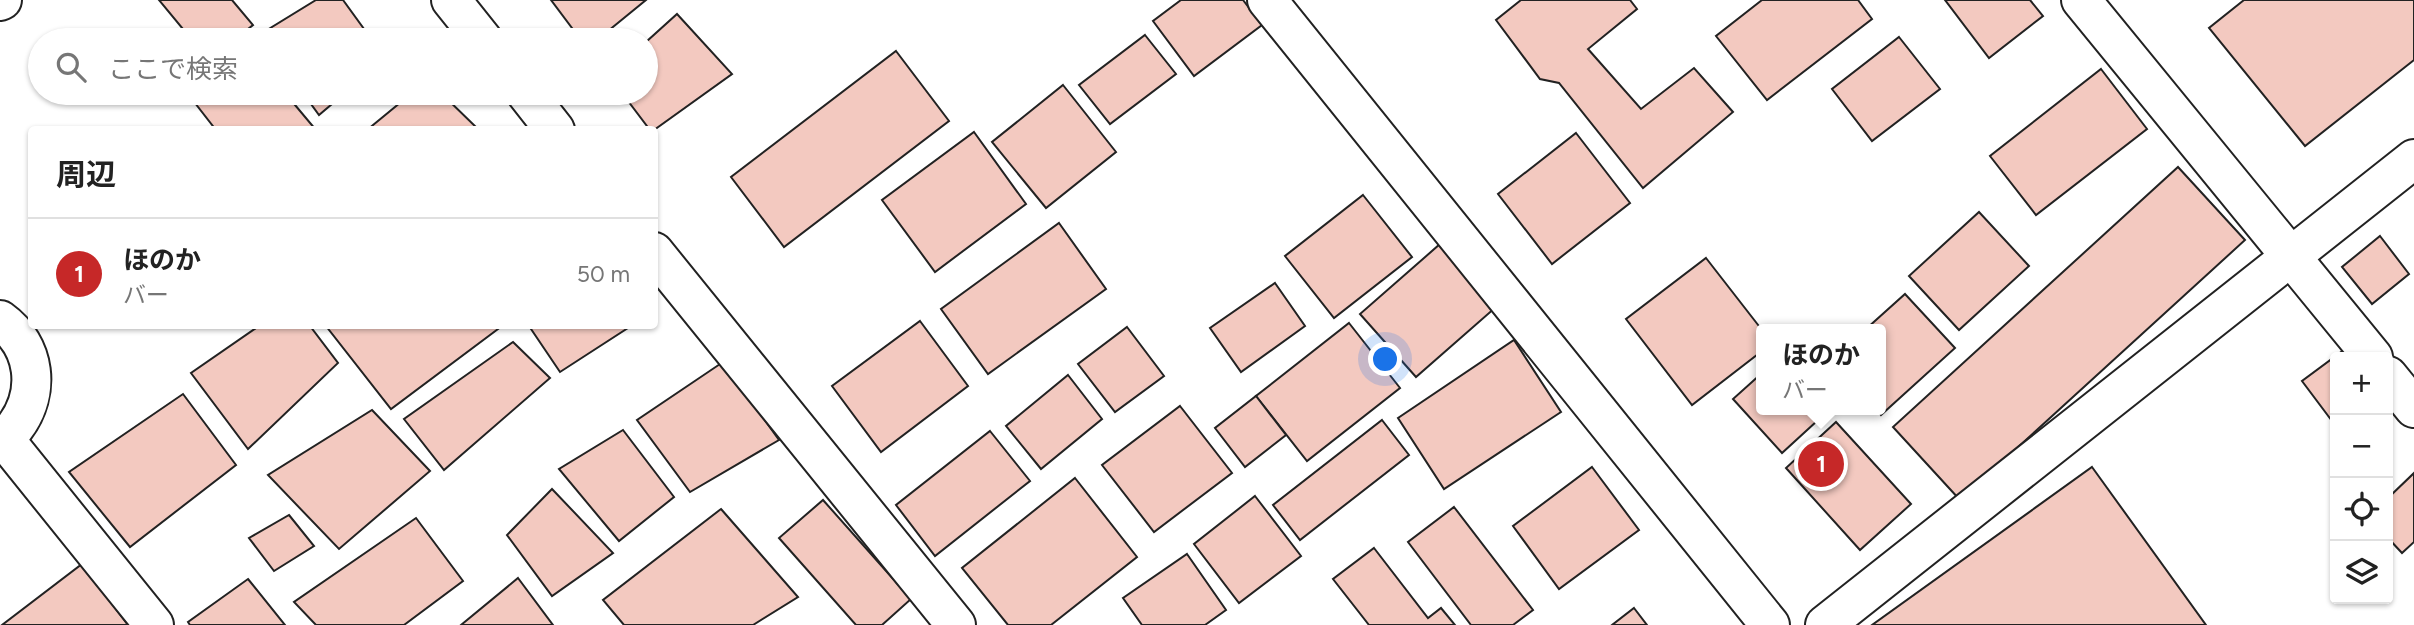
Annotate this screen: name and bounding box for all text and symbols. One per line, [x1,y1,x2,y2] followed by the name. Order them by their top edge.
[28,28,658,105] search box
[52,48,90,86] icon: search
[108,53,238,85] text: ここで検索
[56,156,116,193] text: 周辺
[123,244,201,276] text: ほのか
[74,260,84,288] text: 1
[577,260,630,288] text: 50 m
[123,281,169,309] text: バー
[1756,324,1886,415] popup
[1782,339,1860,371] text: ほのか
[1368,342,1402,376] your location
[2330,352,2393,604] map controls
[2330,352,2393,415] button: +
[1782,376,1828,404] text: バー
[2330,415,2393,478] button: −
[1798,438,1844,490] pin: 1
[2330,478,2393,541] button: locate
[2330,541,2393,604] button: layers

